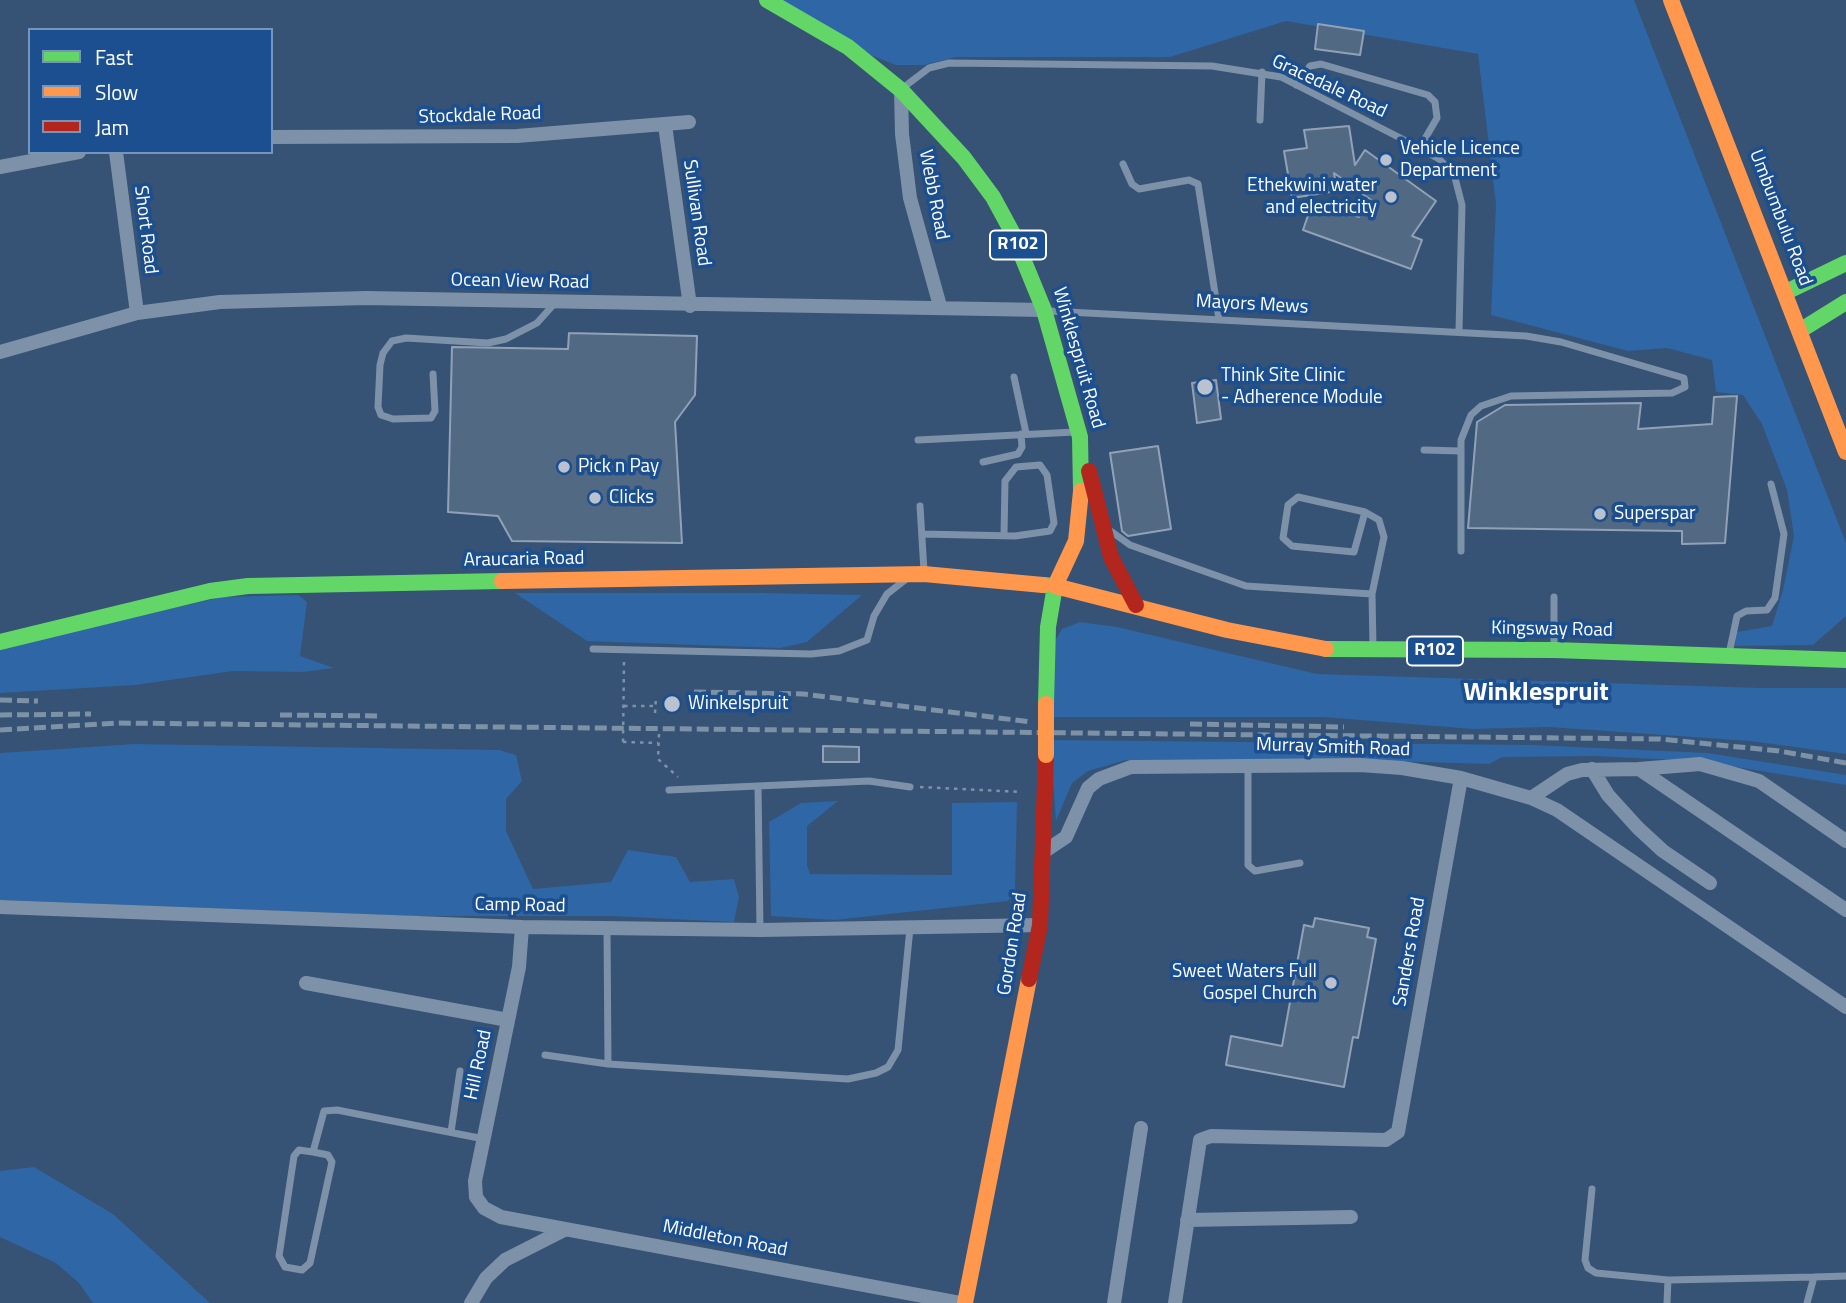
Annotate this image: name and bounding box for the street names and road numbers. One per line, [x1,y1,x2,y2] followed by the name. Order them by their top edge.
[1268,50,1390,124] street label: Gracedale Road
[418,102,542,130] street label: Stockdale Road
[1744,147,1816,289] street label: Umbumbulu Road
[913,148,953,242] street label: Webb Road
[677,158,715,268] street label: Sullivan Road
[128,184,162,276] street label: Short Road
[990,230,1046,260] road number: R102
[450,269,590,295] street label: Ocean View Road
[1047,285,1109,431] street label: Winklespruit Road
[1195,291,1309,319] street label: Mayors Mews
[463,548,585,572] street label: Araucaria Road
[1491,618,1613,642] street label: Kingsway Road
[1407,636,1463,666] road number: R102
[1255,734,1411,762] street label: Murray Smith Road
[994,891,1032,997] street label: Gordon Road
[474,894,566,918] street label: Camp Road
[1389,896,1431,1008] street label: Sanders Road
[460,1028,498,1102] street label: Hill Road
[661,1216,789,1262] street label: Middleton Road

